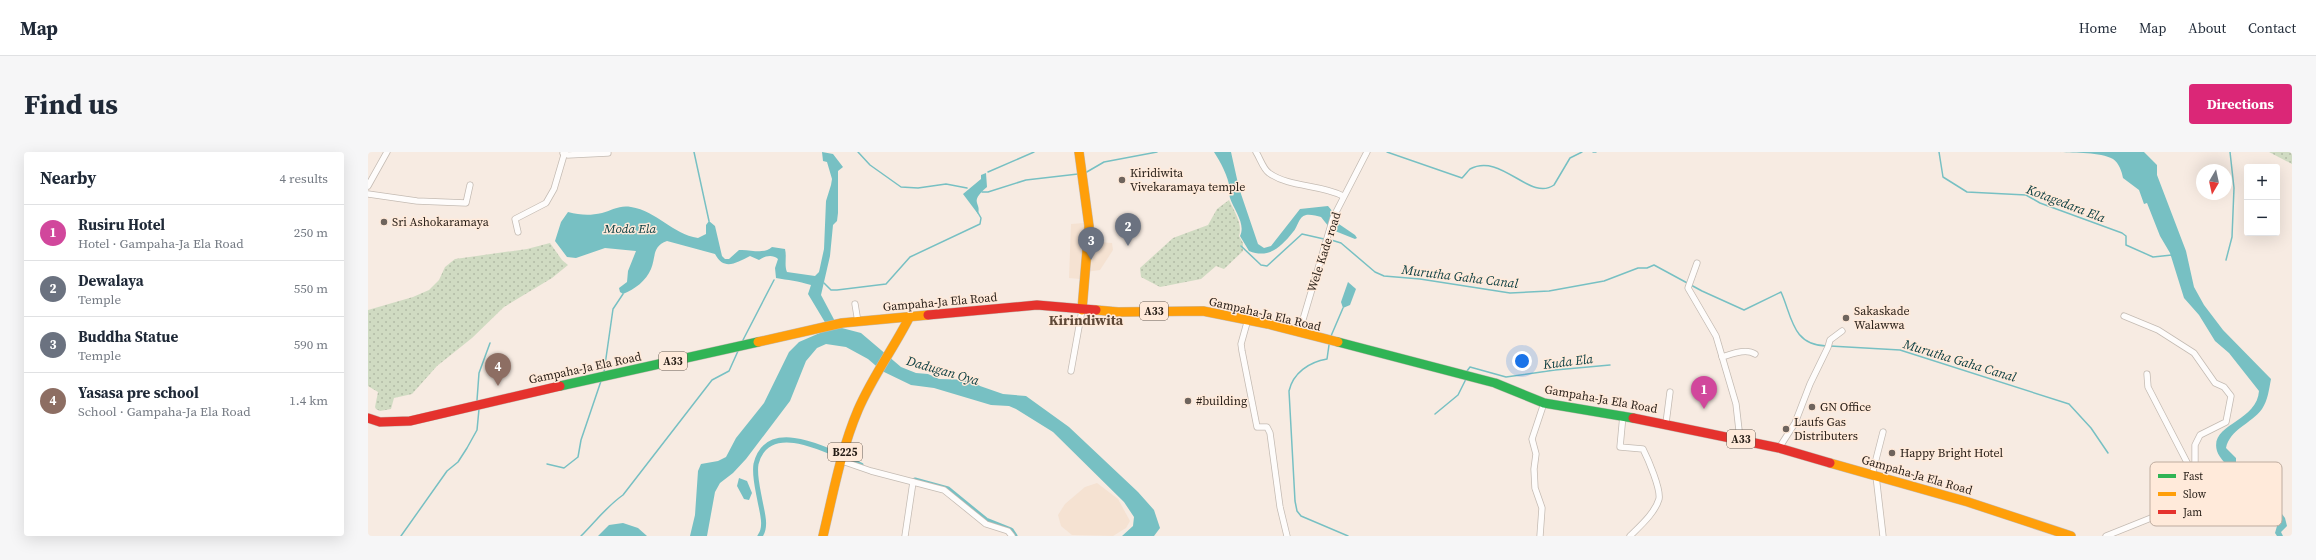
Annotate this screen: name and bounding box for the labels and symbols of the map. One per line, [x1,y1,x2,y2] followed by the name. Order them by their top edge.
[2196,164,2232,200] north arrow
[1130,165,1245,195] place label: Kiridiwita Vivekaramaya temple
[1117,175,1127,185] marker: Kiridiwita Vivekaramaya temple
[2023,180,2108,226] water label: Kotagedara Ela
[1304,210,1345,294] street label: Wele Kade road
[1115,213,1141,246] pin: 2
[392,214,490,230] place label: Sri Ashokaramaya
[379,217,389,227] marker: Sri Ashokaramaya
[603,220,656,237] water label: Moda Ela
[1078,227,1104,260] pin: 3
[1400,261,1520,292] water label: Murutha Gaha Canal
[882,289,998,315] street label: Gampaha-Ja Ela Road
[1207,293,1323,335] street label: Gampaha-Ja Ela Road
[1140,302,1168,320] road number: A33
[1854,303,1910,333] place label: Sakaskade Walawwa
[1049,310,1124,330] district label: Kirindiwita
[1841,313,1851,323] marker: Sakaskade Walawwa
[1900,335,2019,386] water label: Murutha Gaha Canal
[527,348,643,388] street label: Gampaha-Ja Ela Road
[1541,350,1594,373] water label: Kuda Ela
[1512,351,1532,371] your location
[659,352,687,370] road number: A33
[904,352,981,389] water label: Dadugan Oya
[485,353,511,386] pin: 4
[1691,376,1717,409] pin: 1
[1543,381,1659,417] street label: Gampaha-Ja Ela Road
[1196,393,1247,409] place label: #building
[1183,396,1193,406] marker: #building
[1820,399,1871,415] place label: GN Office
[1807,402,1817,412] marker: GN Office
[1794,414,1858,444] place label: Laufs Gas Distributers
[1781,424,1791,434] marker: Laufs Gas Distributers
[1727,430,1755,448] road number: A33
[828,443,862,461] road number: B225
[1900,445,2004,461] place label: Happy Bright Hotel
[1887,448,1897,458] marker: Happy Bright Hotel
[1860,452,1974,499] street label: Gampaha-Ja Ela Road
[2150,462,2282,526] legend
[2183,469,2203,484] text: Fast
[2183,487,2207,502] text: Slow
[2182,505,2202,520] text: Jam

